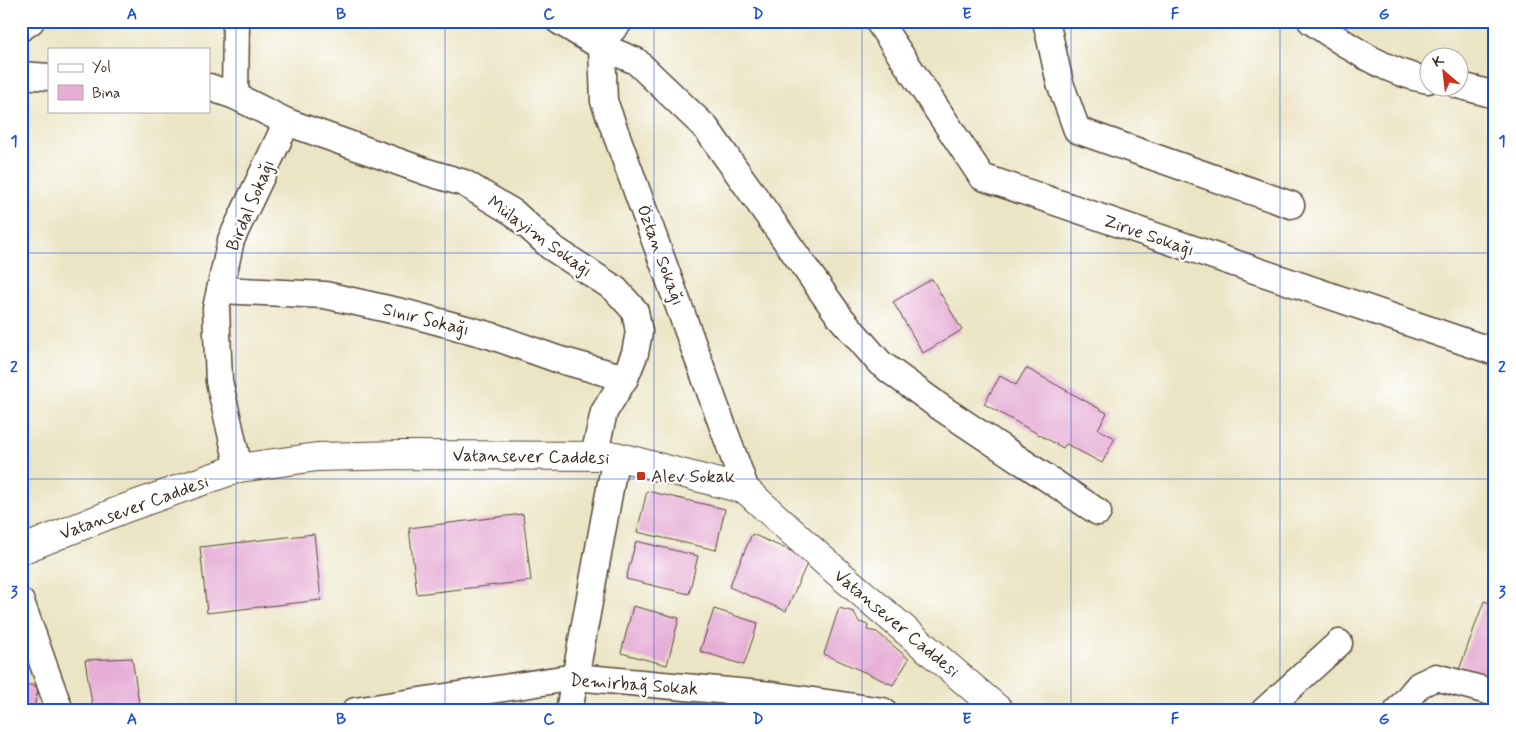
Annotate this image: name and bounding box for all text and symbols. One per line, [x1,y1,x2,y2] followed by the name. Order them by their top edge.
[127,4,137,25] text: A
[336,4,346,25] text: B
[543,4,555,25] text: C
[752,4,764,25] text: D
[962,4,972,25] text: E
[1171,4,1180,25] text: F
[1379,4,1390,25] text: G
[48,48,210,112] legend
[1418,48,1468,98] north arrow
[1430,51,1448,72] text: K
[92,58,111,78] text: Yol
[92,84,120,104] text: Bina
[10,131,18,152] text: 1
[1498,131,1506,152] text: 1
[221,156,281,255] street label: Birdal Sokağı
[482,191,597,283] street label: Mülayim Sokağı
[631,202,689,309] street label: Öztan Sokağı
[1100,209,1197,263] street label: Zirve Sokağı
[380,298,472,342] street label: Sınır Sokağı
[10,357,18,378] text: 2
[1498,357,1506,378] text: 2
[452,444,610,470] street label: Vatansever Caddesi
[651,465,735,489] place label: Alev Sokak
[57,470,212,546] street label: Vatansever Caddesi
[635,470,647,482] marker: Alev Sokak
[829,564,964,683] street label: Vatansever Caddesi
[10,582,18,603] text: 3
[1498,582,1506,603] text: 3
[569,669,699,701] street label: Demirbağ Sokak
[127,709,137,730] text: A
[336,709,346,730] text: B
[543,709,555,730] text: C
[752,709,764,730] text: D
[962,709,972,730] text: E
[1171,709,1180,730] text: F
[1379,709,1390,730] text: G

